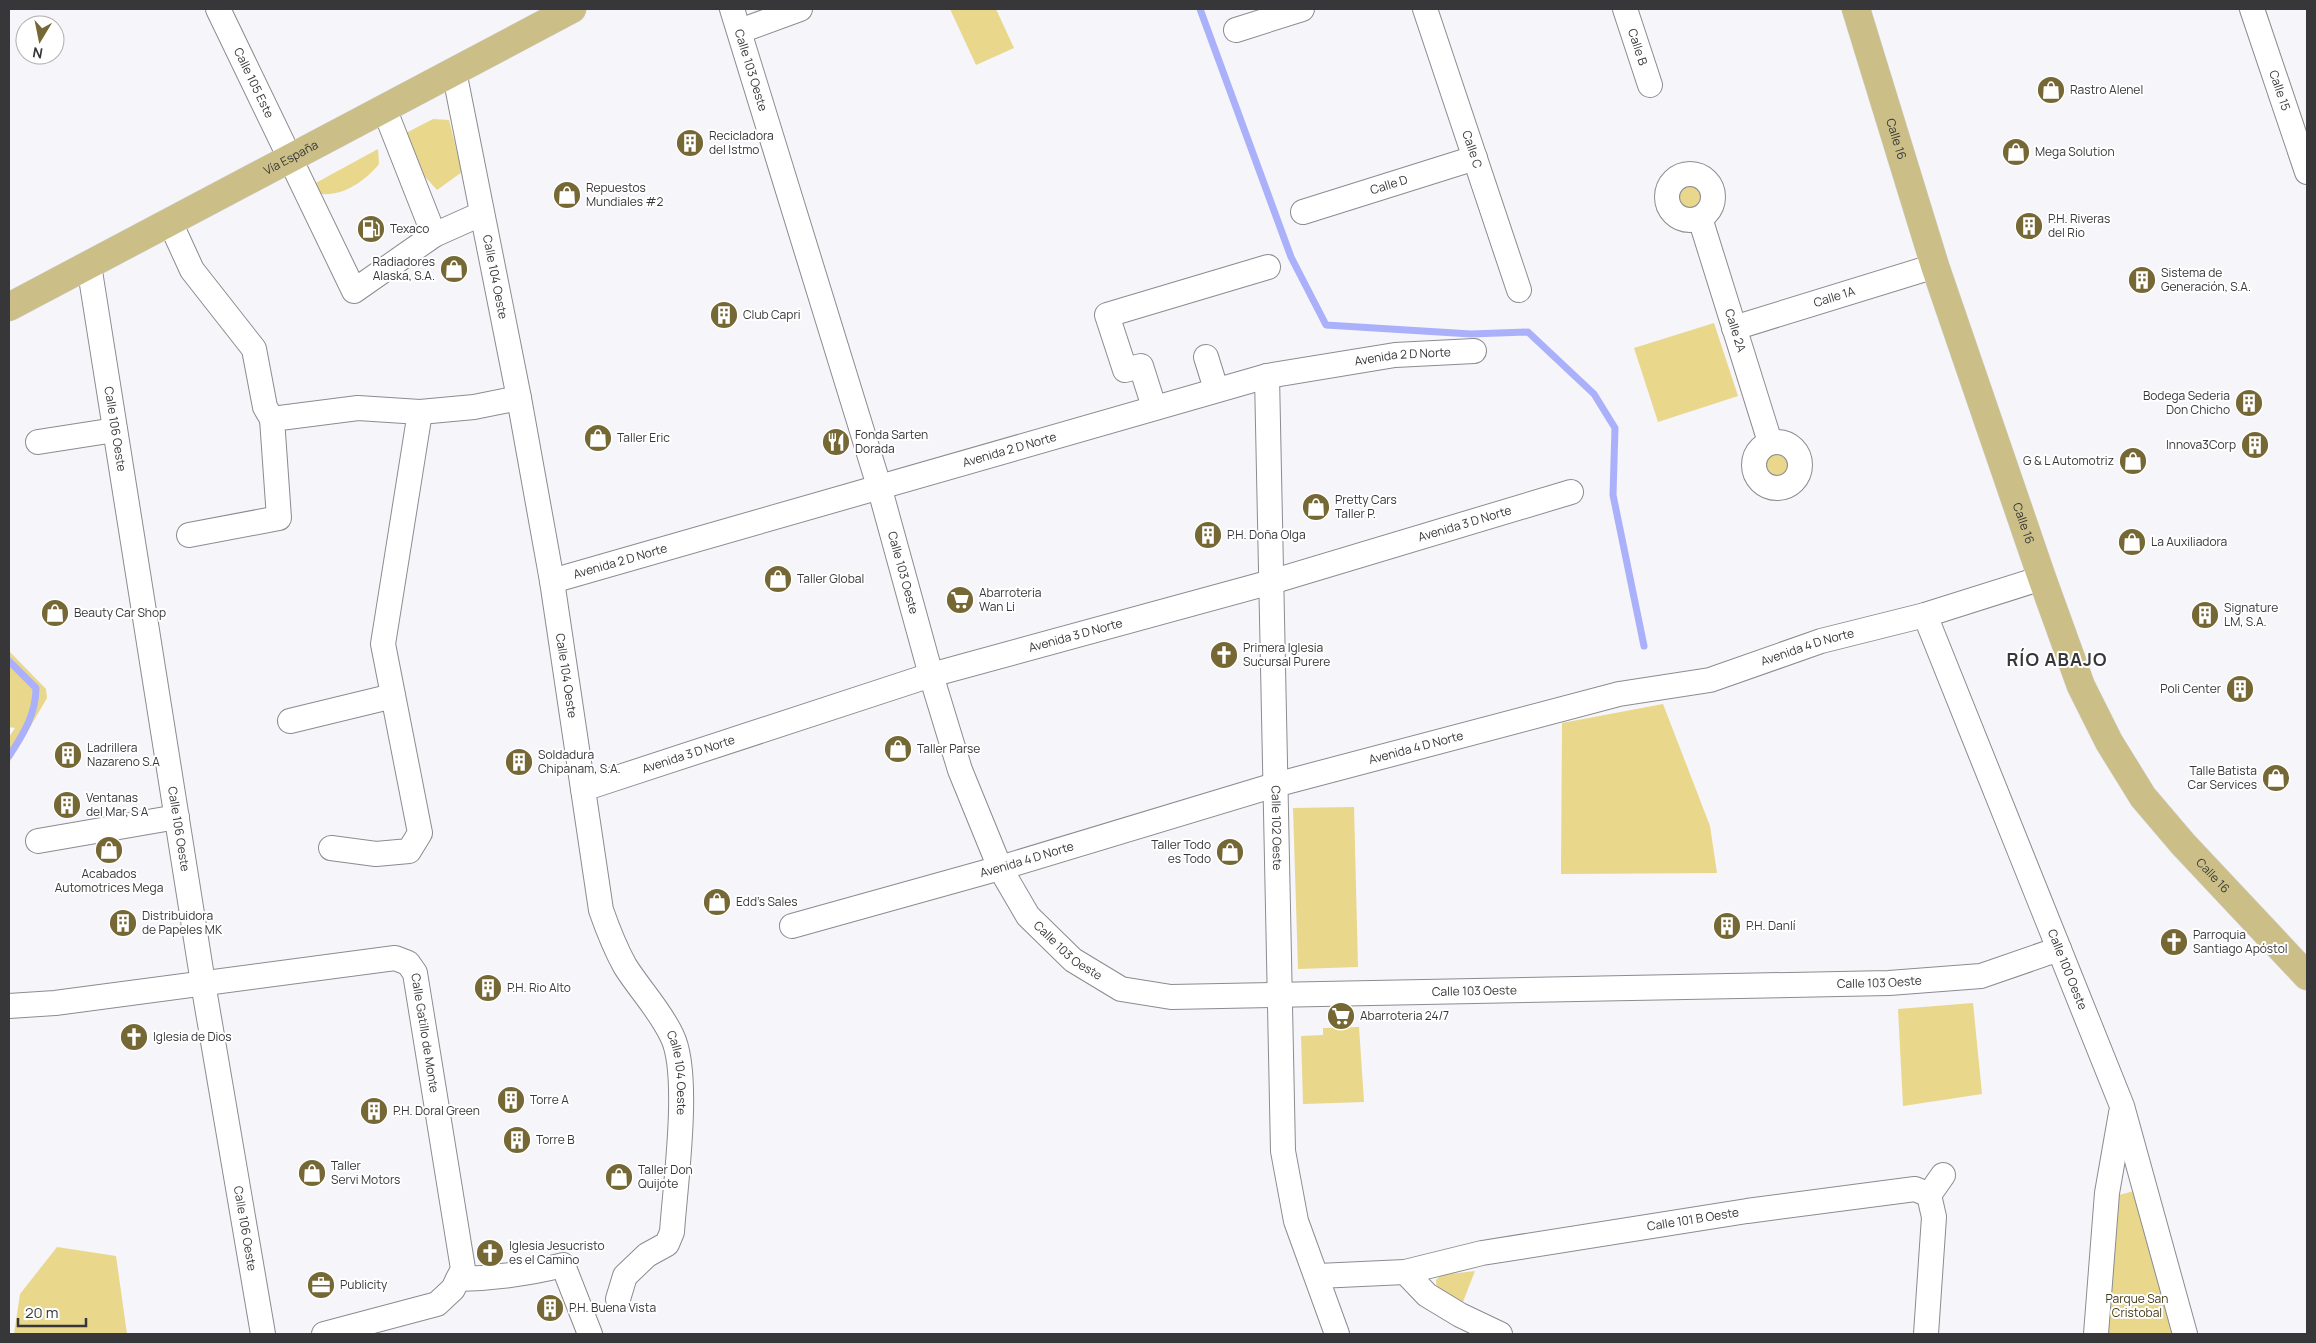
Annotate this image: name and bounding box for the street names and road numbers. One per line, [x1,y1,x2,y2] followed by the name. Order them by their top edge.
[1624,26,1652,67] street label: Calle B
[731,27,772,113] street label: Calle 103 Oeste
[230,45,278,121] street label: Calle 105 Este
[2265,68,2295,113] street label: Calle 15
[1882,116,1911,162] street label: Calle 16
[1458,128,1487,171] street label: Calle C
[260,136,321,179] street label: Vía España
[1368,171,1410,198] street label: Calle D
[479,233,512,320] street label: Calle 104 Oeste
[1811,282,1857,311] street label: Calle 1A
[1721,307,1751,355] street label: Calle 2A
[1353,343,1451,370] street label: Avenida 2 D Norte
[100,385,131,473] street label: Calle 106 Oeste
[960,428,1058,471] street label: Avenida 2 D Norte
[2009,500,2039,546] street label: Calle 16
[1416,501,1513,545] street label: Avenida 3 D Norte
[884,529,923,616] street label: Calle 103 Oeste
[571,539,669,582] street label: Avenida 2 D Norte
[1026,614,1124,656] street label: Avenida 3 D Norte
[1758,624,1856,670] street label: Avenida 4 D Norte
[552,632,581,719] street label: Calle 104 Oeste
[1367,727,1465,768] street label: Avenida 4 D Norte
[640,731,737,777] street label: Avenida 3 D Norte
[164,785,194,873] street label: Calle 106 Oeste
[1267,785,1286,871] street label: Calle 102 Oeste
[978,837,1076,881] street label: Avenida 4 D Norte
[2192,854,2234,897] street label: Calle 16
[1030,917,1106,984] street label: Calle 103 Oeste
[2044,926,2092,1012] street label: Calle 100 Oeste
[407,972,443,1094] street label: Calle Gatillo de Monte
[1837,972,1922,992] street label: Calle 103 Oeste
[1432,981,1517,1000] street label: Calle 103 Oeste
[663,1028,690,1115] street label: Calle 104 Oeste
[230,1185,261,1272] street label: Calle 106 Oeste
[1646,1203,1740,1235] street label: Calle 101 B Oeste

